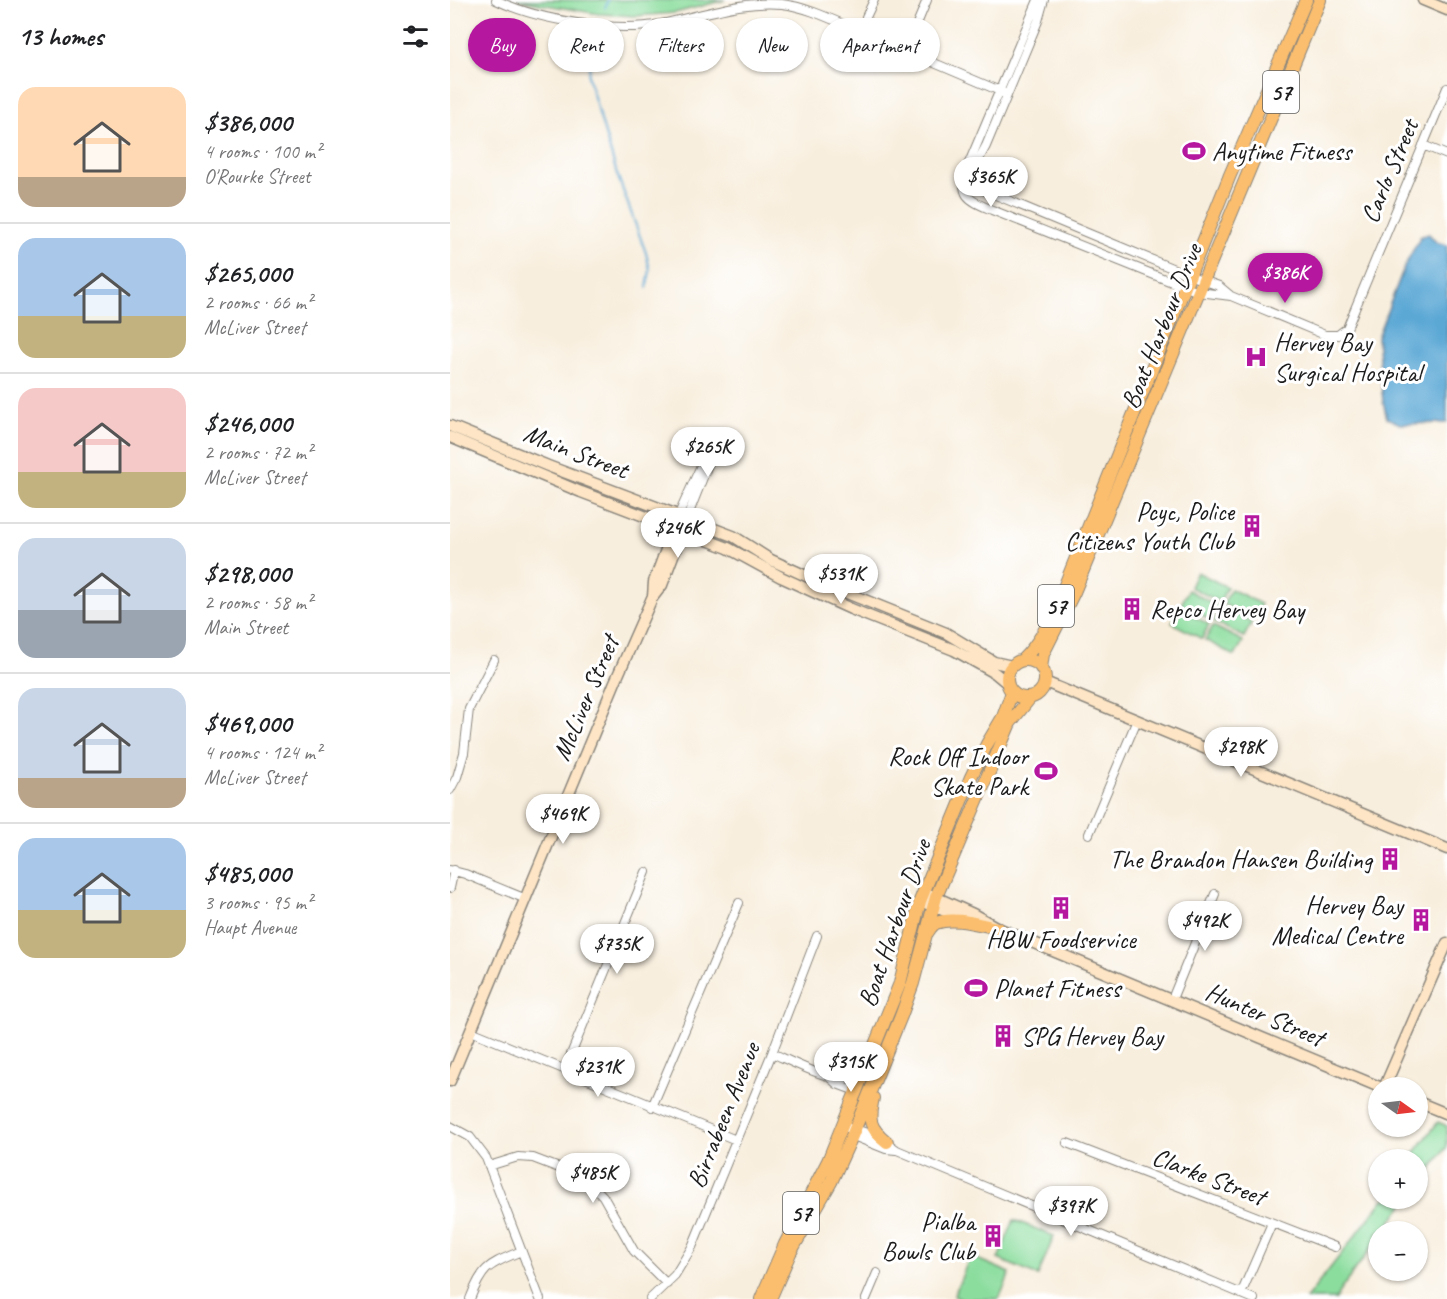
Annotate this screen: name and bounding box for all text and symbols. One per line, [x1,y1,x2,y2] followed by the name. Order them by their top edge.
[468,18,536,72] chip: Buy
[548,18,624,72] chip: Rent
[636,18,724,72] chip: Filters
[736,18,808,72] chip: New
[820,18,940,72] chip: Apartment
[18,20,103,53] text: 13 homes
[399,20,432,53] icon: filters
[1263,71,1299,113] road number: 57
[204,106,292,139] text: $386,000
[66,111,138,183] icon: home
[1353,112,1427,228] street label: Carlo Street
[1212,135,1353,168] place label: Anytime Fitness
[1181,138,1207,164] sports icon: Anytime Fitness
[204,139,321,164] text: 4 rooms · 100 m²
[949,157,1033,208] pin: $365K
[204,164,310,189] text: O'Rourke Street
[968,164,1014,189] text: $365K
[1113,237,1210,413] street label: Boat Harbour Drive
[1243,253,1327,304] pin: $386K
[204,257,291,290] text: $265,000
[1262,260,1308,285] text: $386K
[66,262,138,334] icon: home
[204,290,312,315] text: 2 rooms · 66 m²
[204,315,306,340] text: McLiver Street
[1274,326,1426,389] place label: Hervey Bay Surgical Hospital
[1243,344,1269,370] hospital icon: Hervey Bay Surgical Hospital
[204,407,292,440] text: $246,000
[66,412,138,484] icon: home
[519,417,635,487] street label: Main Street
[666,427,750,478] pin: $265K
[685,434,731,459] text: $265K
[204,440,312,465] text: 2 rooms · 72 m²
[204,465,306,490] text: McLiver Street
[1065,495,1236,558] place label: Pcyc, Police Citizens Youth Club
[636,508,720,559] pin: $246K
[1239,513,1265,539] building icon: Pcyc, Police Citizens Youth Club
[655,515,701,540] text: $246K
[799,554,883,605] pin: $531K
[204,557,291,590] text: $298,000
[818,561,864,586] text: $531K
[66,562,138,634] icon: home
[1038,585,1074,627] road number: 57
[204,590,312,615] text: 2 rooms · 58 m²
[1150,593,1306,626] place label: Repco Hervey Bay
[1119,596,1145,622] building icon: Repco Hervey Bay
[204,615,288,640] text: Main Street
[544,628,628,765] street label: McLiver Street
[204,707,291,740] text: $469,000
[66,712,138,784] icon: home
[1199,727,1283,778] pin: $298K
[1218,734,1264,759] text: $298K
[204,740,321,765] text: 4 rooms · 124 m²
[888,740,1031,803] place label: Rock Off Indoor Skate Park
[1033,758,1059,784] sports icon: Rock Off Indoor Skate Park
[204,765,306,790] text: McLiver Street
[521,794,605,845] pin: $469K
[540,801,586,826] text: $469K
[850,833,939,1011] street label: Boat Harbour Drive
[1109,843,1374,876] place label: The Brandon Hansen Building
[1377,846,1403,872] building icon: The Brandon Hansen Building
[204,857,291,890] text: $485,000
[66,862,138,934] icon: home
[1271,889,1405,952] place label: Hervey Bay Medical Centre
[204,890,312,915] text: 3 rooms · 95 m²
[1048,895,1074,921] building icon: HBW Foodservice
[1163,901,1247,952] pin: $492K
[1408,907,1434,933] building icon: Hervey Bay Medical Centre
[1182,908,1228,933] text: $492K
[204,915,296,940] text: Haupt Avenue
[986,923,1137,956] place label: HBW Foodservice
[575,924,659,975] pin: $735K
[594,931,640,956] text: $735K
[994,972,1122,1005] place label: Planet Fitness
[963,975,989,1001] sports icon: Planet Fitness
[1201,975,1332,1055] street label: Hunter Street
[1021,1020,1165,1053] place label: SPG Hervey Bay
[990,1023,1016,1049] building icon: SPG Hervey Bay
[679,1035,769,1193] street label: Birrabeen Avenue
[809,1042,893,1093] pin: $315K
[556,1047,640,1098] pin: $231K
[828,1049,874,1074] text: $315K
[575,1054,621,1079] text: $231K
[1368,1077,1428,1137] north arrow
[1368,1077,1428,1281] map controls
[1148,1140,1273,1214] street label: Clarke Street
[1368,1149,1428,1209] button: +
[551,1153,635,1204] pin: $485K
[570,1160,616,1185] text: $485K
[1029,1186,1113,1237] pin: $397K
[783,1192,819,1234] road number: 57
[1048,1193,1094,1218] text: $397K
[882,1205,977,1268] place label: Pialba Bowls Club
[1368,1221,1428,1281] button: −
[980,1223,1006,1249] building icon: Pialba Bowls Club

